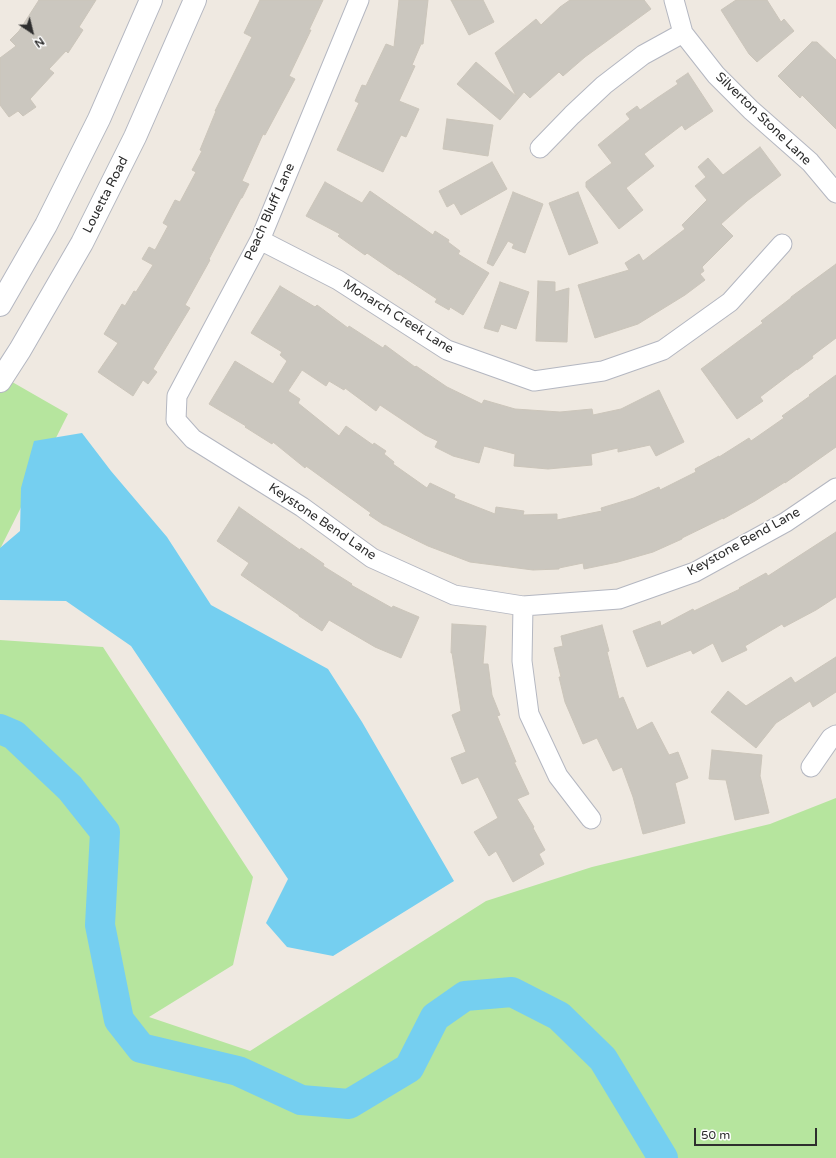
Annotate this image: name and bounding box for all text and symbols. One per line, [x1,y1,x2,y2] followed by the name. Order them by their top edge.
[12,12,52,52] north arrow
[32,34,47,50] text: N
[712,69,814,169] street label: Silverton Stone Lane
[80,154,132,236] street label: Louetta Road
[242,161,298,263] street label: Peach Bluff Lane
[340,277,456,357] street label: Monarch Creek Lane
[265,480,379,564] street label: Keystone Bend Lane
[685,505,803,579] street label: Keystone Bend Lane
[696,1120,819,1146] scale bar
[701,1128,730,1142] text: 50 m

